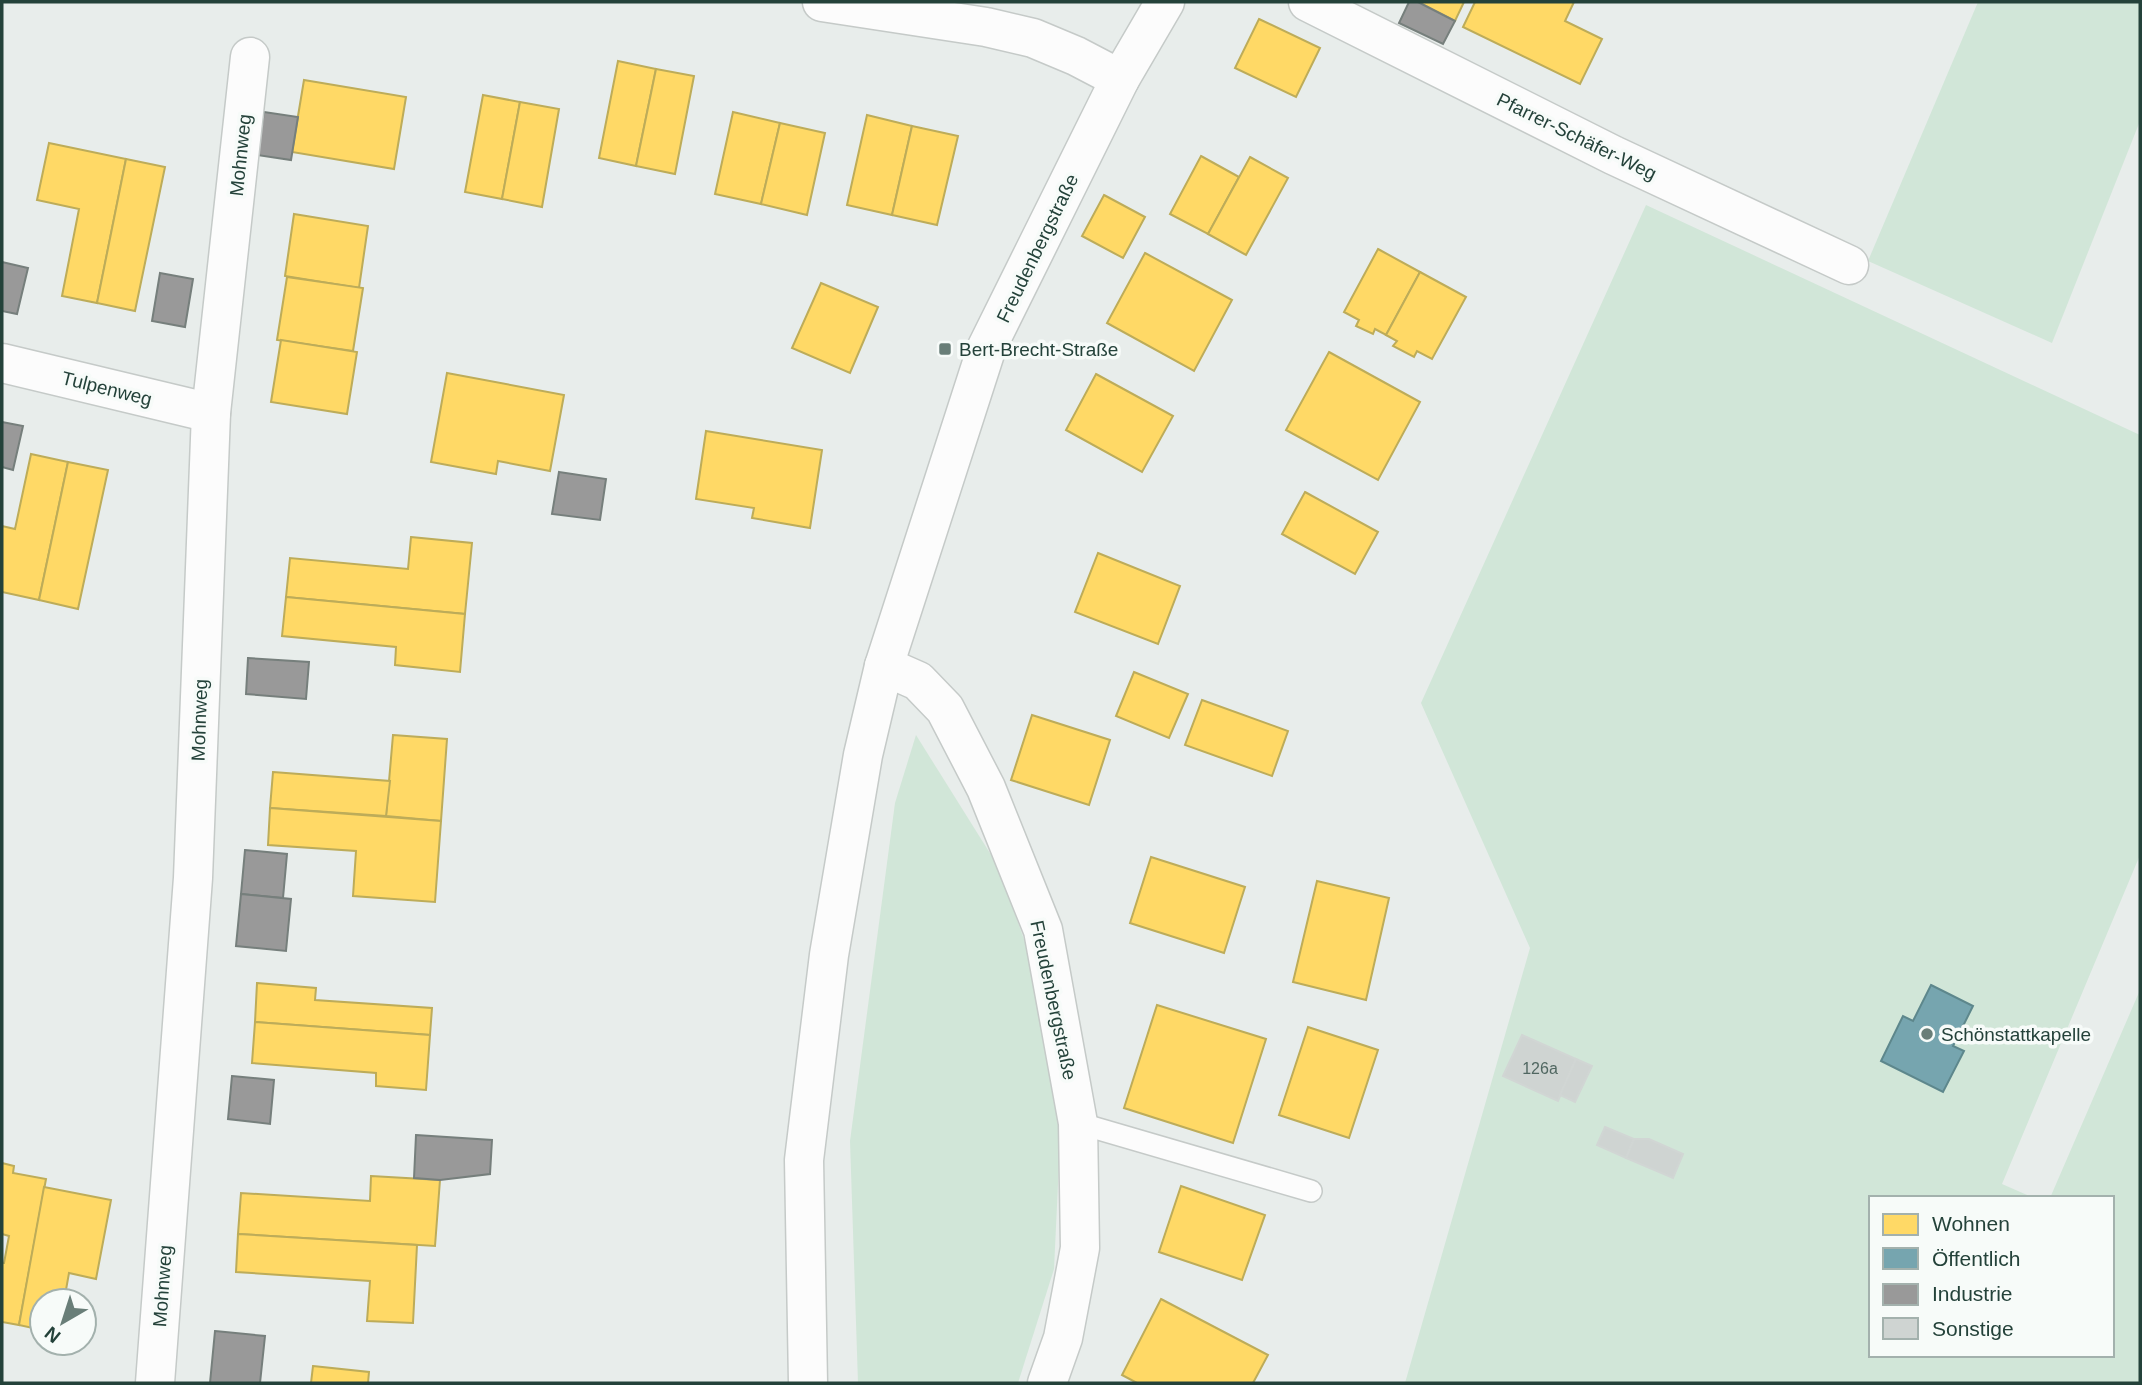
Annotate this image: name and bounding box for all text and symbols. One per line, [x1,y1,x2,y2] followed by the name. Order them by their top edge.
[1494,89,1660,184] street label: Pfarrer-Schäfer-Weg
[226,113,255,197] street label: Mohnweg
[992,171,1083,326] street label: Freudenbergstraße
[959,339,1118,360] place label: Bert-Brecht-Straße
[937,341,953,357] marker: Bert-Brecht-Straße
[60,367,154,410] street label: Tulpenweg
[188,678,211,762] street label: Mohnweg
[1026,918,1081,1082] street label: Freudenbergstraße
[1941,1024,2091,1045] place label: Schönstattkapelle
[1919,1026,1935,1042] marker: Schönstattkapelle
[1522,1060,1558,1077] house number: 126a
[1869,1196,2114,1357] legend
[1932,1212,2010,1235] text: Wohnen
[149,1244,176,1328] street label: Mohnweg
[1932,1247,2020,1270] text: Öffentlich
[1932,1282,2013,1305] text: Industrie
[28,1287,98,1357] north arrow
[1932,1317,2014,1340] text: Sonstige
[41,1322,65,1347] text: N

